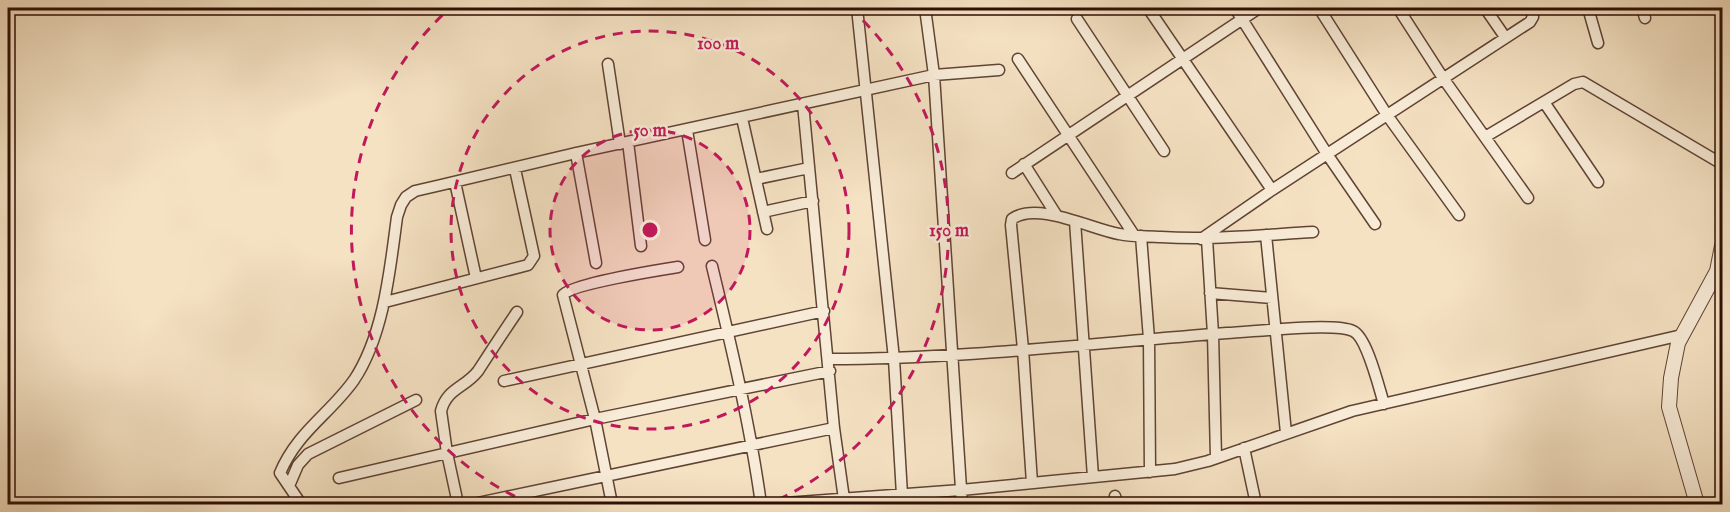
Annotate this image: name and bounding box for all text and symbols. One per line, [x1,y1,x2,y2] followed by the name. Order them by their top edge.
[697,33,739,56] text: 100 m
[633,120,667,143] text: 50 m
[640,220,660,240] centre of rings
[929,220,969,243] text: 150 m

